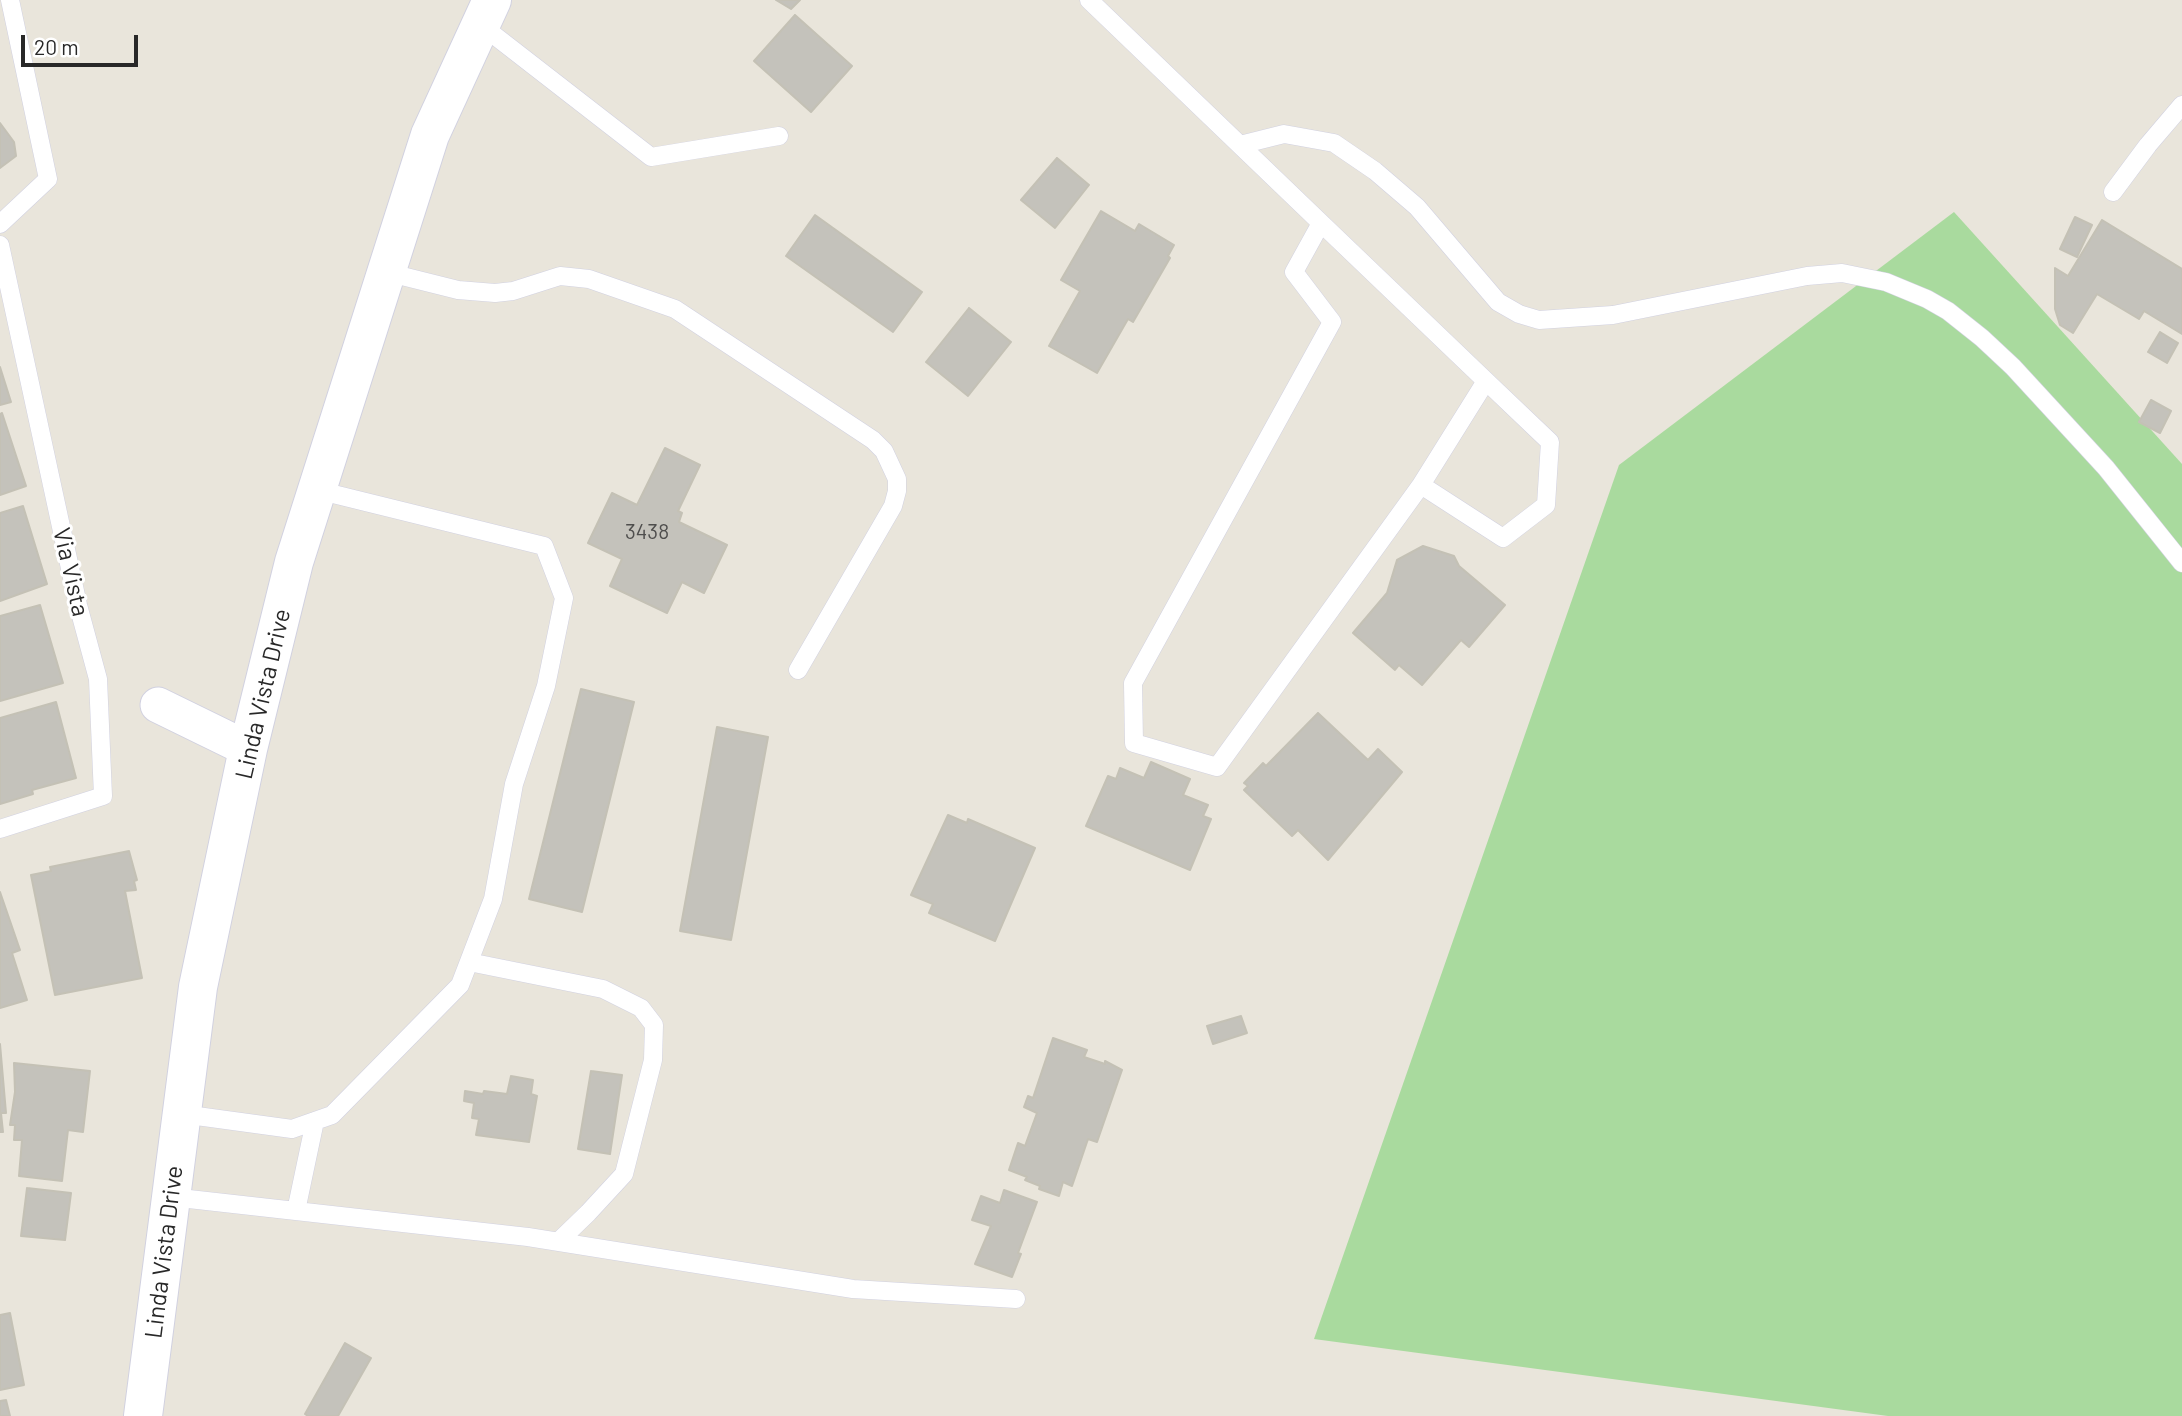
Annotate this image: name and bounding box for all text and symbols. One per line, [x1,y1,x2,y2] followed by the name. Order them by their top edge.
[24,21,142,65] scale bar
[34,34,79,59] text: 20 m
[625,519,669,545] house number: 3438
[47,525,95,619] street label: Via Vista
[229,606,297,782] street label: Linda Vista Drive
[139,1164,189,1340] street label: Linda Vista Drive

